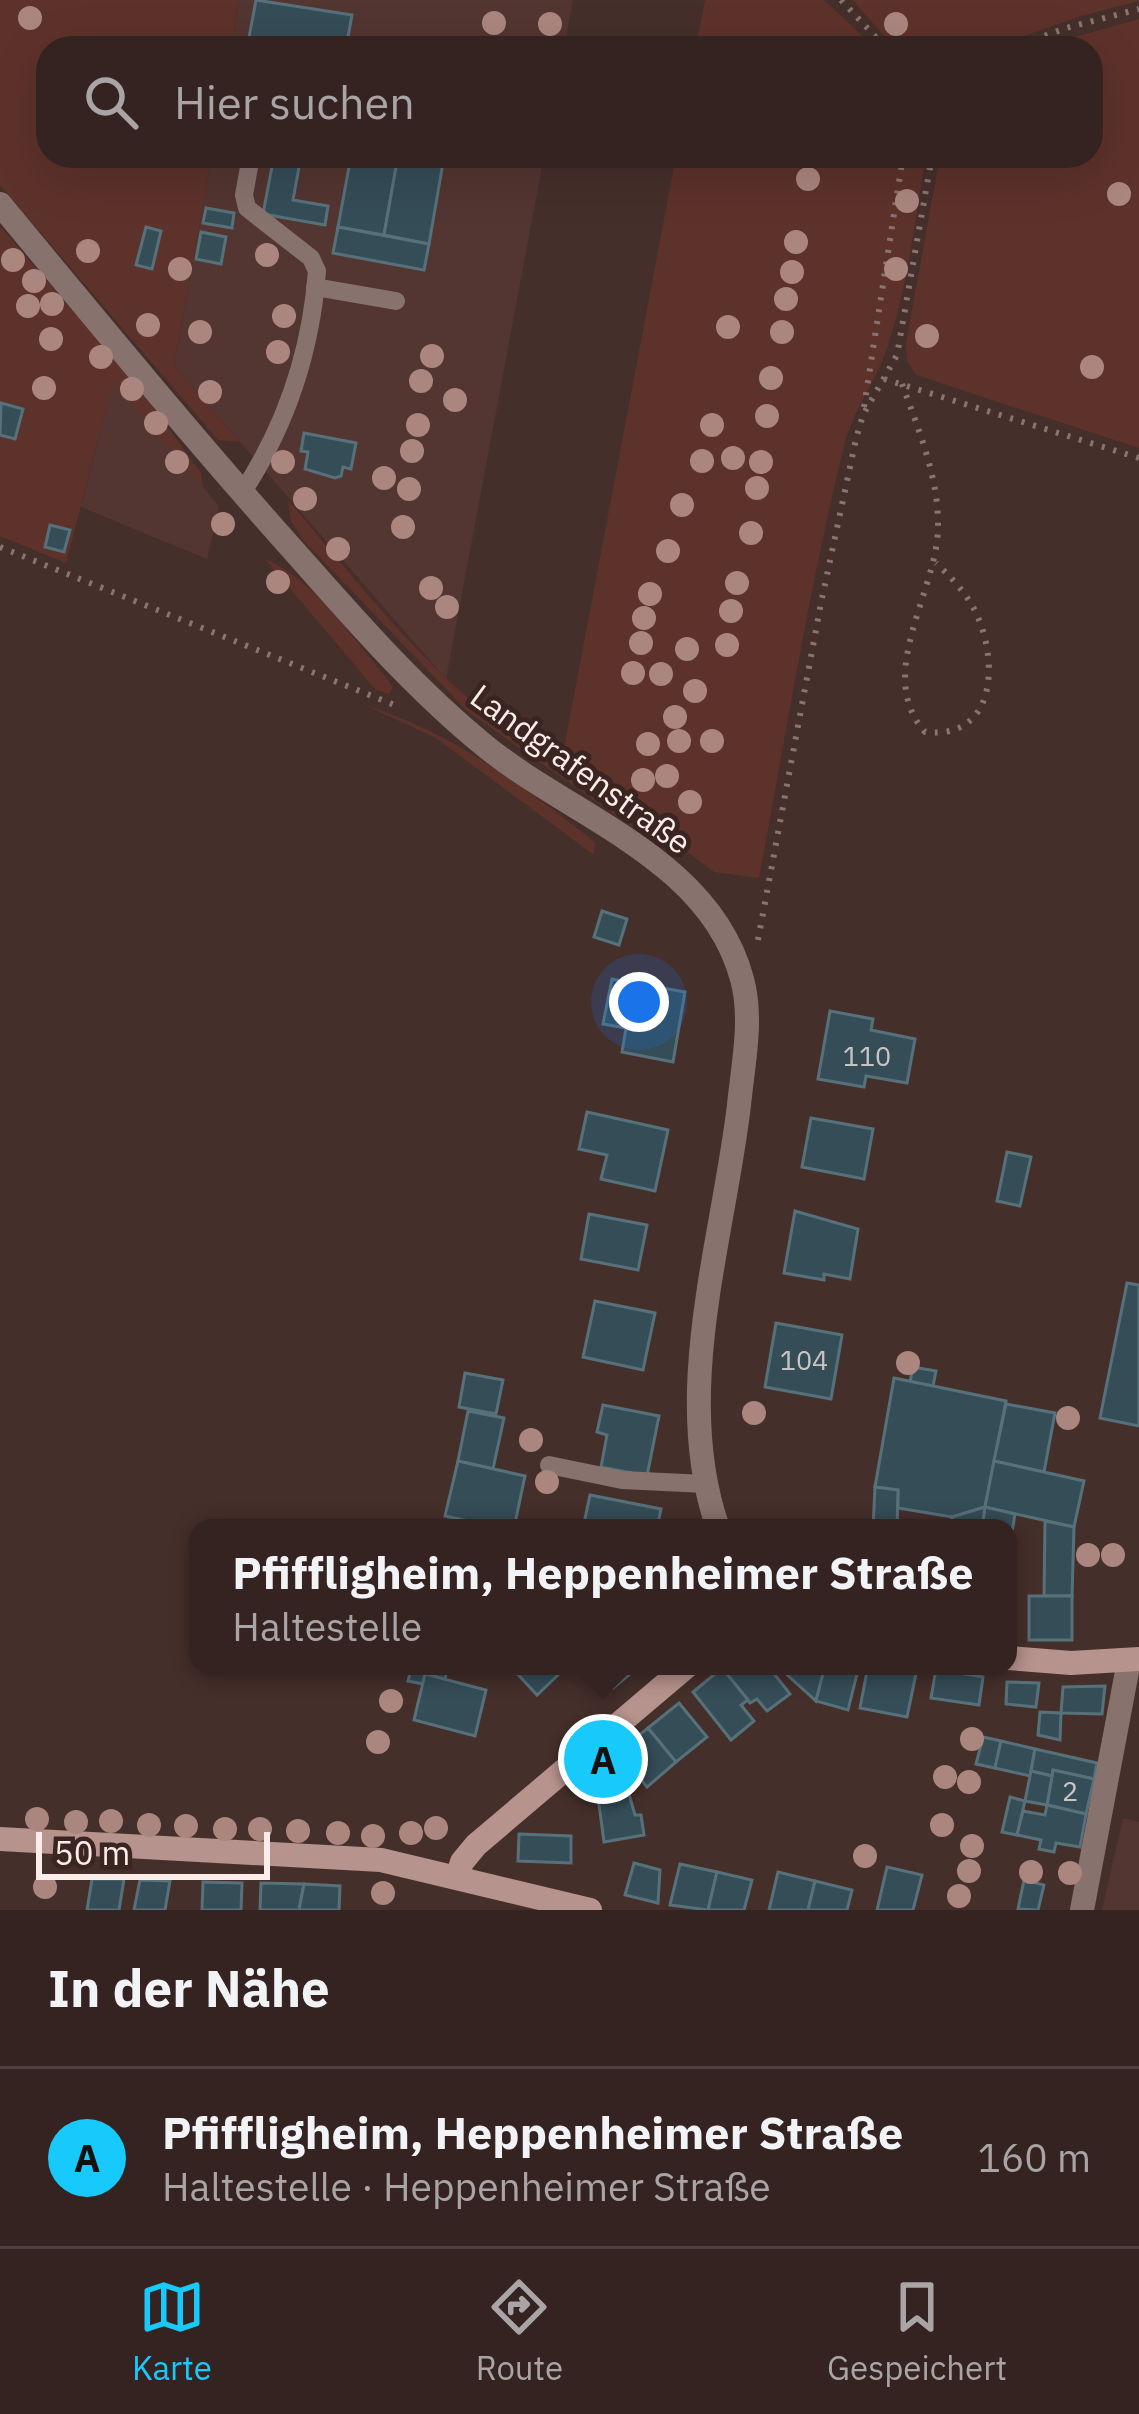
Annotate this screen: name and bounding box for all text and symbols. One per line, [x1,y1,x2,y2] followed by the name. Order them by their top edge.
[36,36,1103,168] search box
[78,69,144,135] icon: search
[174,73,415,131] text: Hier suchen
[462,674,700,863] street label: Landgrafenstraße
[609,972,669,1032] your location
[843,1038,891,1073] house number: 110
[780,1342,828,1377] house number: 104
[189,1519,1017,1675] popup
[232,1543,974,1601] text: Pfiffligheim, Heppenheimer Straße
[232,1601,422,1652] text: Haltestelle
[564,1714,642,1804] pin: A
[1062,1773,1078,1808] house number: 2
[36,1826,270,1879] scale bar
[54,1831,130,1874] text: 50 m
[48,1955,330,2021] text: In der Nähe
[162,2103,903,2161] text: Pfiffligheim, Heppenheimer Straße
[74,2132,100,2183] text: A
[978,2132,1091,2183] text: 160 m
[162,2161,771,2212] text: Haltestelle · Heppenheimer Straße
[132,2274,212,2389] tab: Karte
[476,2274,563,2389] tab: Route
[827,2274,1007,2389] tab: Gespeichert

